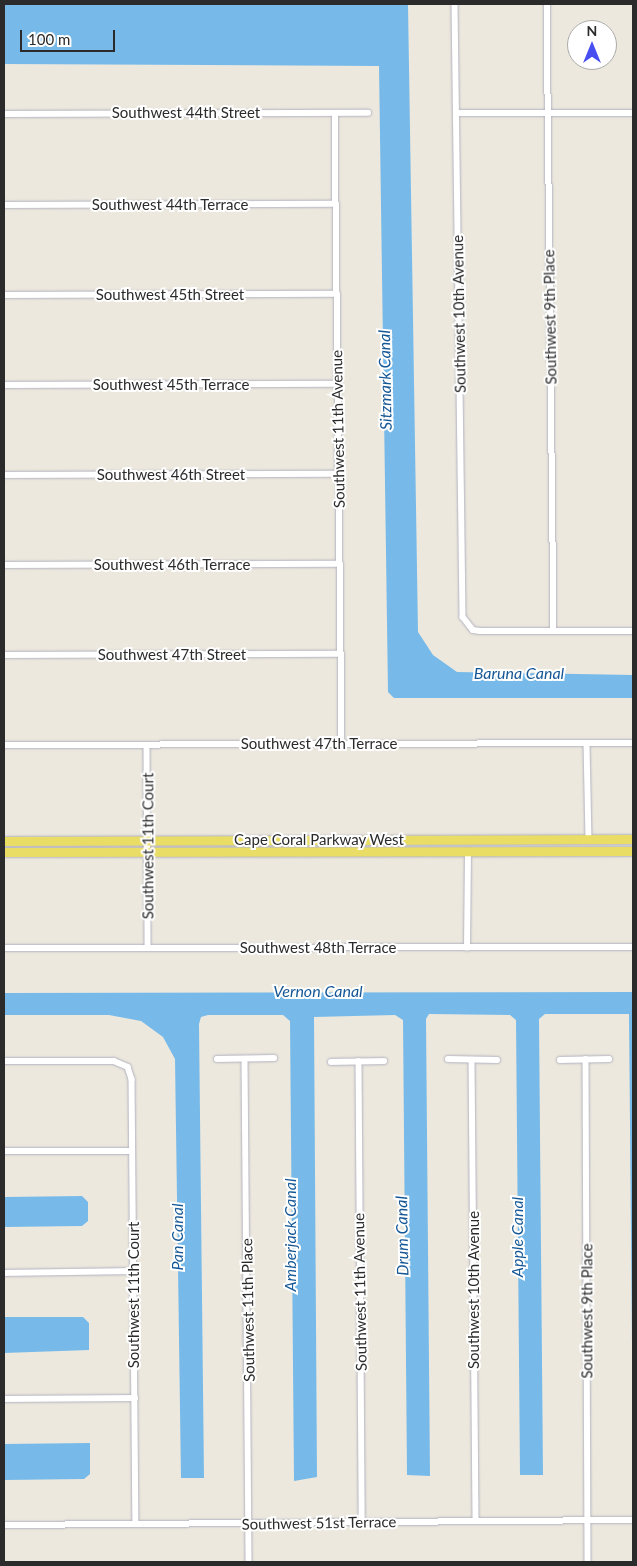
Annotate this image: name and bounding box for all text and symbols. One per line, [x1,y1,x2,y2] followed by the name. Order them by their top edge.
[22,20,118,52] scale bar
[567,20,617,70] north arrow
[587,22,597,39] text: N
[28,30,70,48] text: 100 m
[112,104,260,122] street label: Southwest 44th Street
[91,196,249,214] street label: Southwest 44th Terrace
[449,235,469,393] street label: Southwest 10th Avenue
[540,249,560,385] street label: Southwest 9th Place
[96,286,244,304] street label: Southwest 45th Street
[375,330,395,430] water label: Sitzmark Canal
[328,350,348,508] street label: Southwest 11th Avenue
[92,376,250,394] street label: Southwest 45th Terrace
[97,466,245,484] street label: Southwest 46th Street
[93,556,251,574] street label: Southwest 46th Terrace
[98,646,246,664] street label: Southwest 47th Street
[474,663,564,683] water label: Baruna Canal
[240,735,398,753] street label: Southwest 47th Terrace
[139,773,157,919] street label: Southwest 11th Court
[234,831,404,849] street label: Cape Coral Parkway West
[239,939,397,957] street label: Southwest 48th Terrace
[273,981,363,1001] water label: Vernon Canal
[280,1178,300,1292] water label: Amberjack Canal
[392,1196,412,1276] water label: Drum Canal
[507,1197,527,1277] water label: Apple Canal
[167,1203,187,1271] water label: Pan Canal
[465,1211,483,1369] street label: Southwest 10th Avenue
[350,1213,370,1371] street label: Southwest 11th Avenue
[125,1222,143,1368] street label: Southwest 11th Court
[238,1238,258,1382] street label: Southwest 11th Place
[578,1243,596,1379] street label: Southwest 9th Place
[241,1513,397,1533] street label: Southwest 51st Terrace

